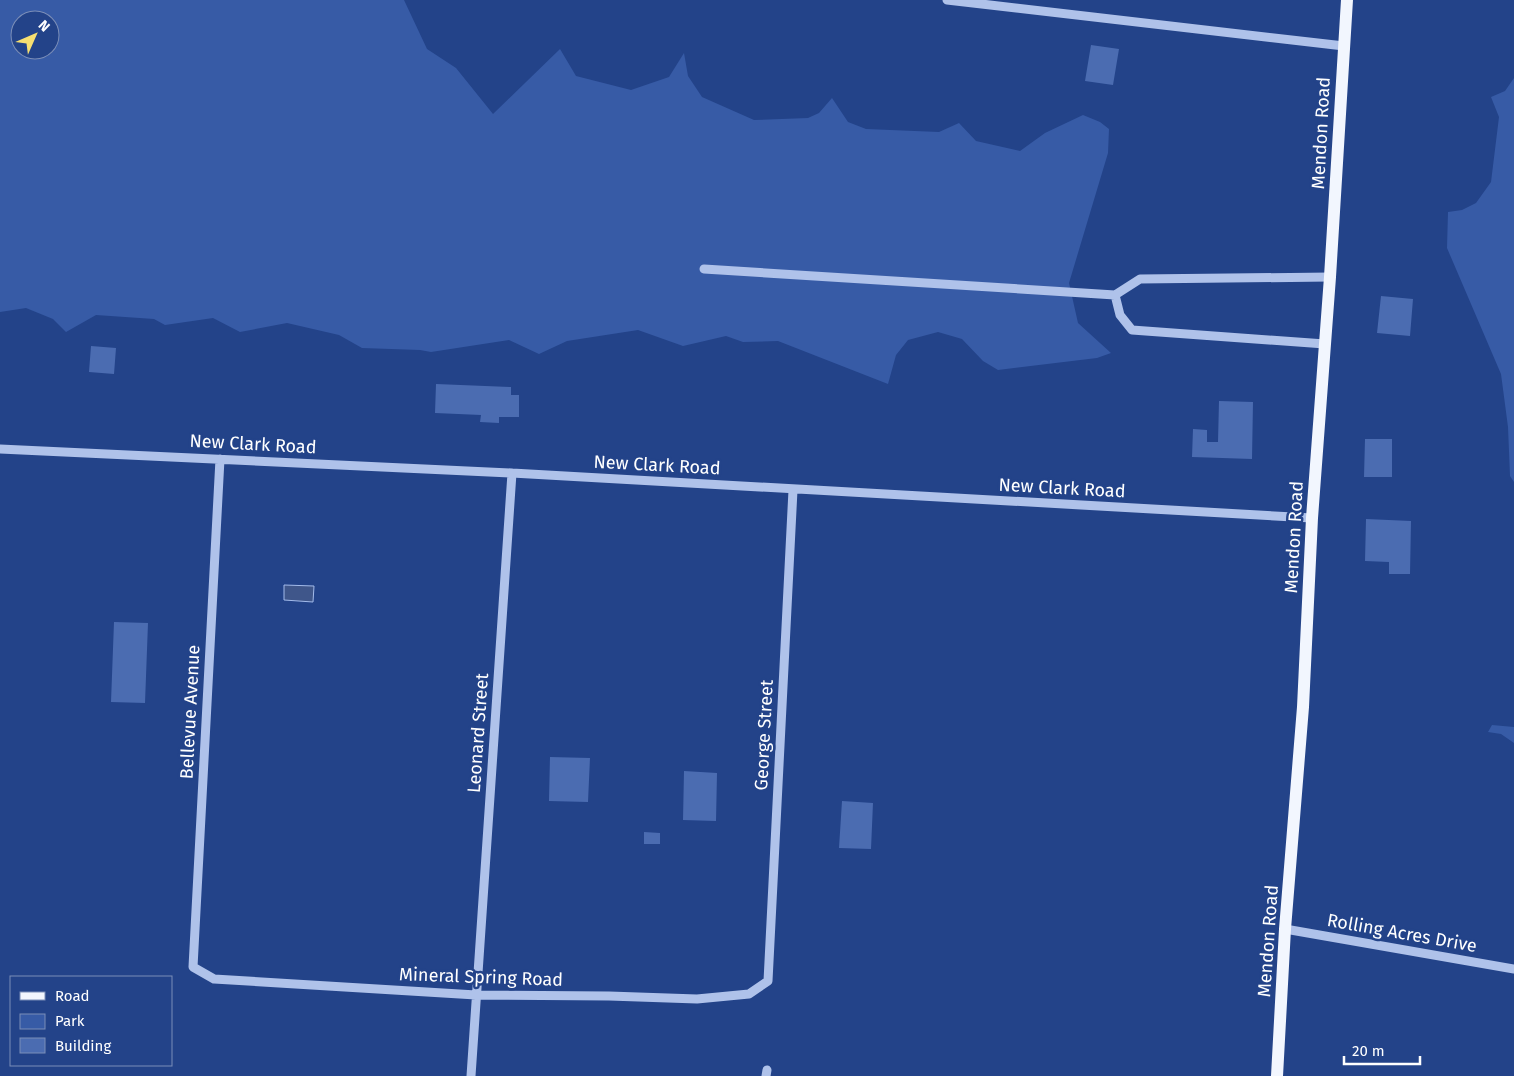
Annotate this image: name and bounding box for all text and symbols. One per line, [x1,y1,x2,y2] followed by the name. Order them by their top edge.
[10,10,60,60] north arrow
[35,17,53,35] text: N
[1307,76,1335,190] street label: Mendon Road
[189,430,317,458] street label: New Clark Road
[593,451,721,479] street label: New Clark Road
[998,474,1126,502] street label: New Clark Road
[1280,480,1308,594] street label: Mendon Road
[175,644,205,780] street label: Bellevue Avenue
[463,672,493,794] street label: Leonard Street
[750,679,778,791] street label: George Street
[1253,884,1283,998] street label: Mendon Road
[1325,909,1479,957] street label: Rolling Acres Drive
[399,963,563,991] street label: Mineral Spring Road
[10,976,172,1066] legend
[55,987,90,1005] text: Road
[55,1012,85,1030] text: Park
[1344,1034,1420,1066] scale bar
[55,1037,111,1055] text: Building
[1352,1042,1385,1060] text: 20 m

